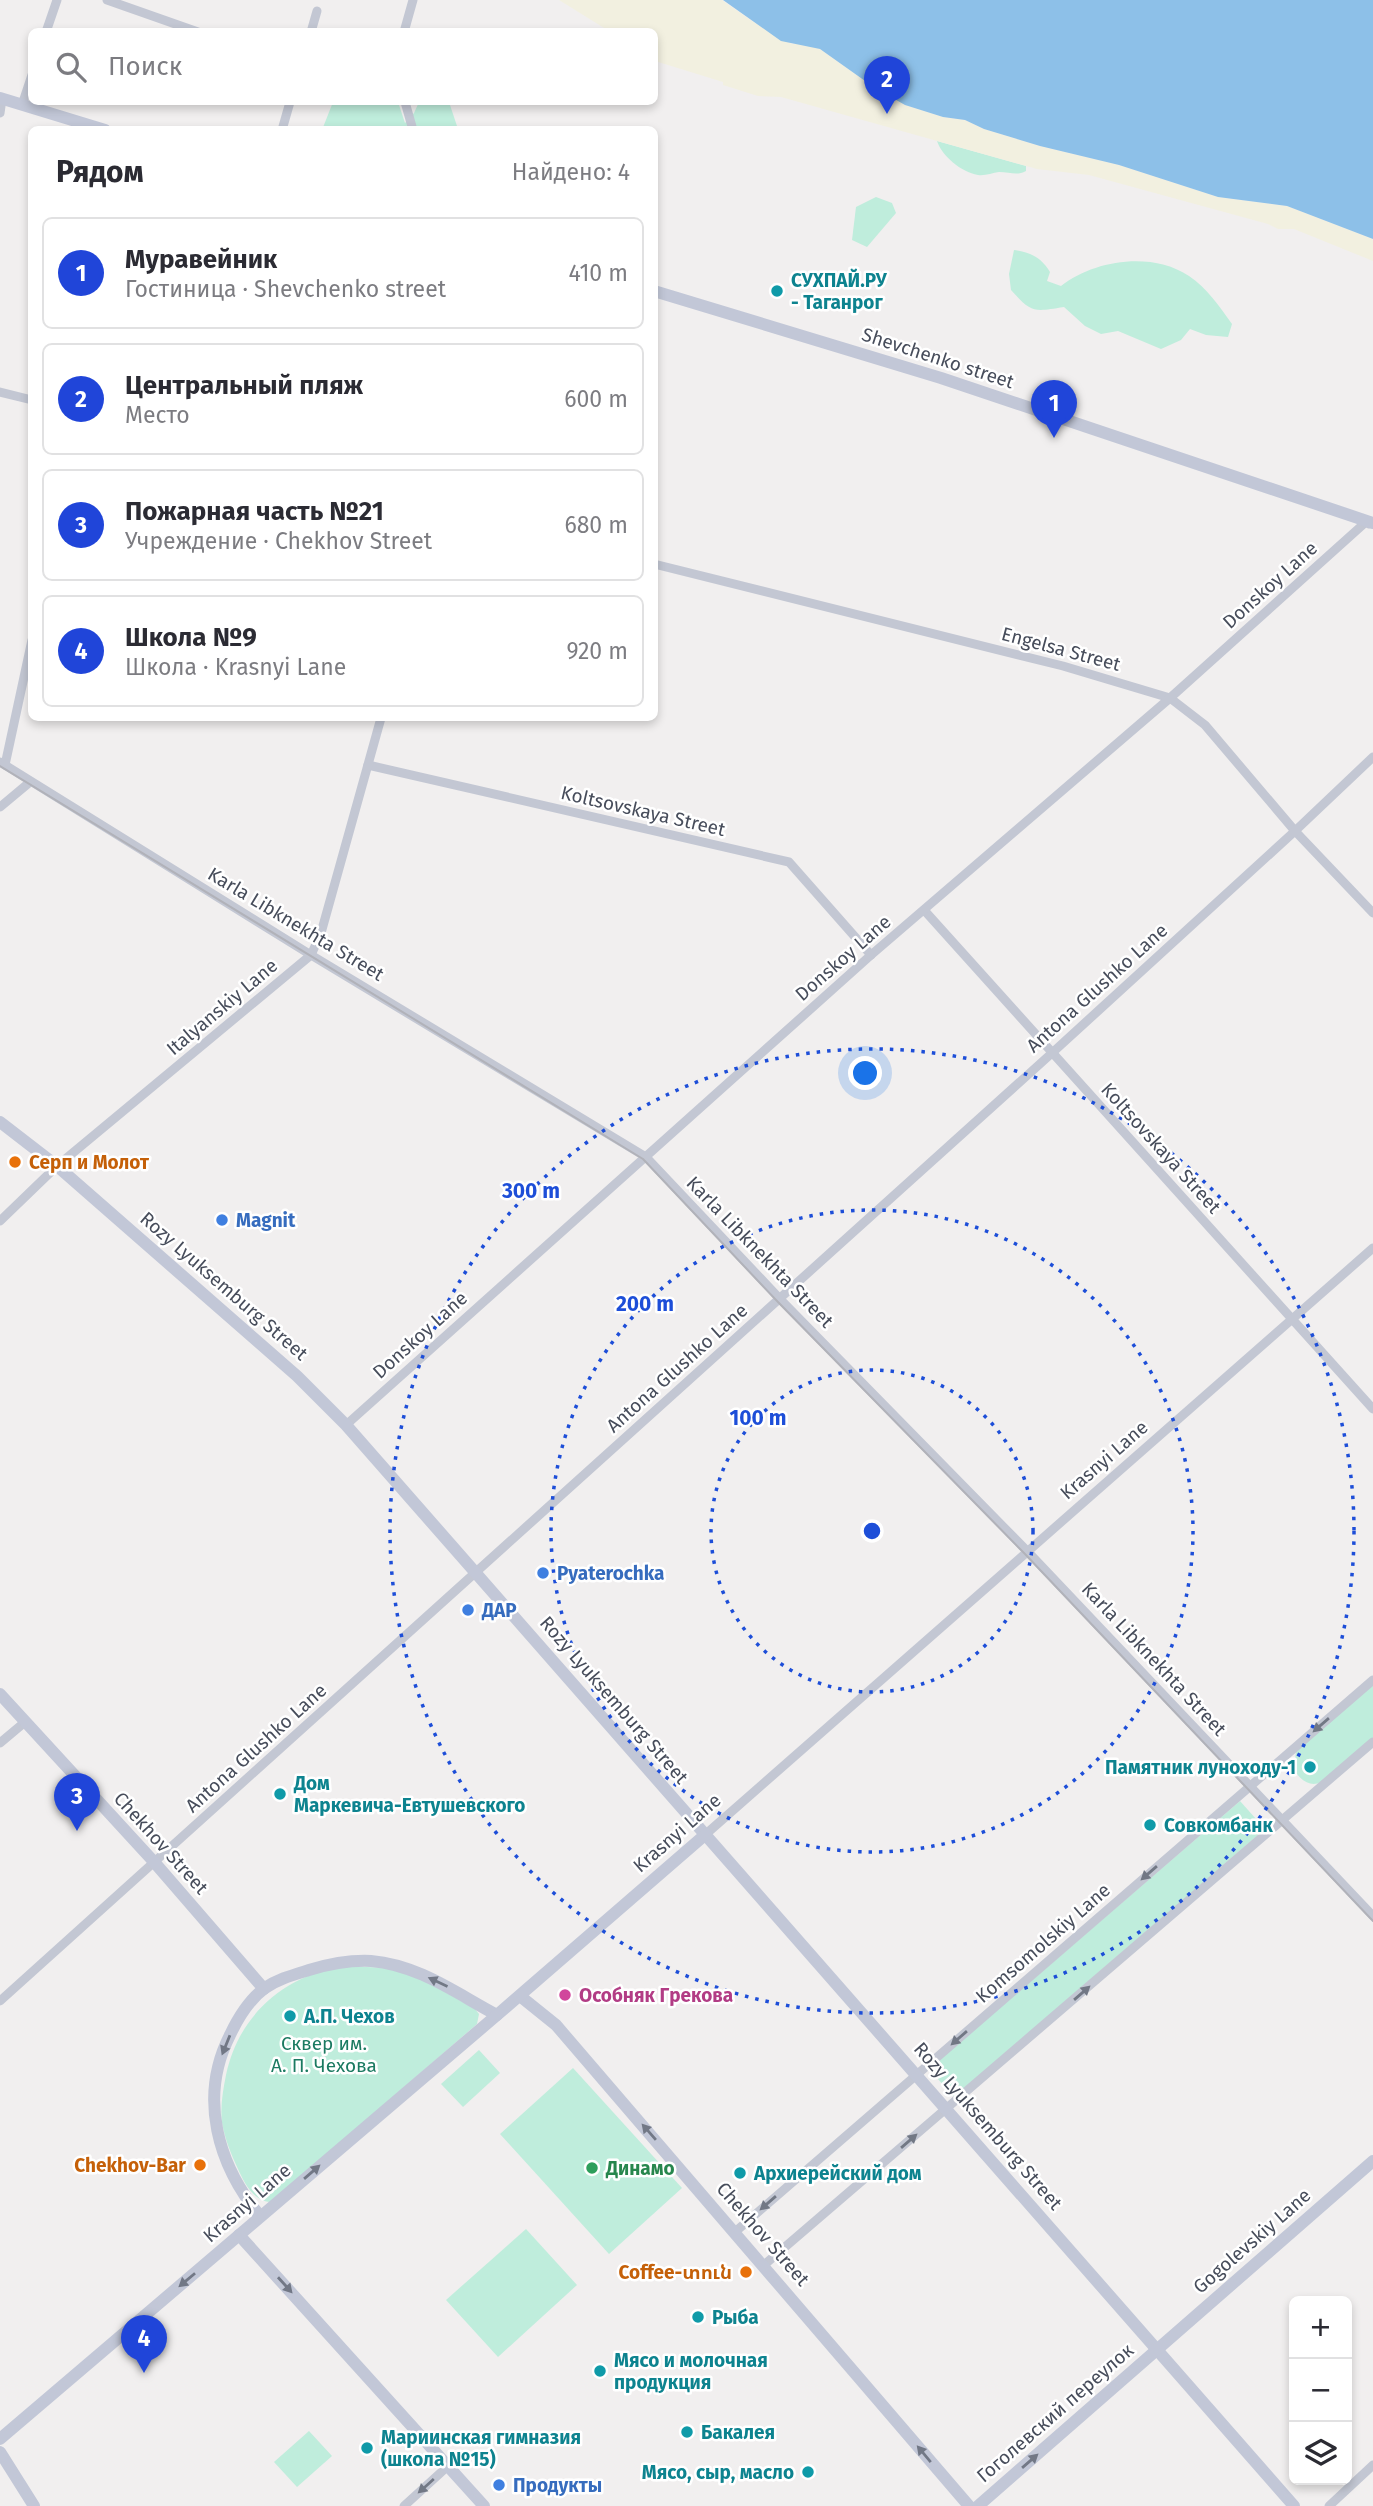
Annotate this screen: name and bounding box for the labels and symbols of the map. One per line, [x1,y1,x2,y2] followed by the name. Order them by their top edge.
[864,56,910,114] pin: 2
[791,268,888,314] place label: СУХПАЙ.РУ - Таганрог
[769,283,785,299] marker: СУХПАЙ.РУ - Таганрог
[859,323,1017,393] street label: Shevchenko street
[1031,380,1077,438] pin: 1
[1218,537,1322,633] street label: Donskoy Lane
[999,622,1123,676] street label: Engelsa Street
[559,781,728,841] street label: Koltsovskaya Street
[204,862,388,986] street label: Karla Libknekhta Street
[790,910,896,1006] street label: Donskoy Lane
[1022,919,1172,1057] street label: Antona Glushko Lane
[162,954,282,1060] street label: Italyanskiy Lane
[848,1056,882,1090] your location
[1096,1078,1226,1218] street label: Koltsovskaya Street
[29,1151,150,1174] place label: Серп и Молот
[7,1154,23,1170] marker: Серп и Молот
[682,1172,838,1333] street label: Karla Libknekhta Street
[501,1178,560,1204] text: 300 m
[136,1207,313,1365] street label: Rozy Lyuksemburg Street
[236,1209,296,1232] place label: Magnit
[214,1212,230,1228] marker: Magnit
[368,1287,472,1383] street label: Donskoy Lane
[616,1291,674,1317] text: 200 m
[602,1299,752,1437] street label: Antona Glushko Lane
[729,1405,787,1431] text: 100 m
[1055,1416,1153,1504] street label: Krasnyi Lane
[860,1519,884,1543] centre of rings
[557,1562,664,1585] place label: Pyaterochka
[535,1565,551,1581] marker: Pyaterochka
[1077,1578,1231,1741] street label: Karla Libknekhta Street
[481,1599,517,1622] place label: ДАР
[460,1602,476,1618] marker: ДАР
[535,1612,693,1789] street label: Rozy Lyuksemburg Street
[181,1679,331,1817] street label: Antona Glushko Lane
[1313,1717,1330,1732] one-way arrow
[1105,1756,1296,1779] place label: Памятник луноходу-1
[1302,1759,1318,1775] marker: Памятник луноходу-1
[293,1772,525,1817] place label: Дом Маркевича-Евтушевского
[54,1773,100,1831] pin: 3
[272,1786,288,1802] marker: Дом Маркевича-Евтушевского
[109,1787,213,1899] street label: Chekhov Street
[628,1789,726,1877] street label: Krasnyi Lane
[1164,1814,1273,1837] place label: Совкомбанк
[1142,1817,1158,1833] marker: Совкомбанк
[1140,1865,1158,1881] one-way arrow
[971,1878,1115,2008] street label: Komsomolskiy Lane
[428,1976,448,1988] one-way arrow
[579,1984,733,2007] place label: Особняк Грекова
[1073,1986,1090,2001] one-way arrow
[557,1987,573,2003] marker: Особняк Грекова
[303,2005,395,2028] place label: А.П. Чехов
[282,2008,298,2024] marker: А.П. Чехов
[950,2030,968,2046] one-way arrow
[271,2032,377,2077] park label: Сквер им. А. П. Чехова
[220,2034,231,2055] one-way arrow
[909,2038,1067,2215] street label: Rozy Lyuksemburg Street
[642,2124,657,2141] one-way arrow
[900,2133,918,2149] one-way arrow
[74,2154,186,2177] place label: Chekhov-Bar
[192,2157,208,2173] marker: Chekhov-Bar
[605,2157,675,2180] place label: Динамо
[198,2159,296,2247] street label: Krasnyi Lane
[584,2160,600,2176] marker: Динамо
[753,2162,922,2185] place label: Архиерейский дом
[303,2164,321,2180] one-way arrow
[732,2165,748,2181] marker: Архиерейский дом
[712,2177,814,2291] street label: Chekhov Street
[1189,2184,1315,2298] street label: Gogolevskiy Lane
[760,2195,777,2210] one-way arrow
[619,2261,732,2284] place label: Coffee-տուն
[738,2264,754,2280] marker: Coffee-տուն
[178,2272,196,2288] one-way arrow
[277,2276,293,2294] one-way arrow
[712,2306,759,2329] place label: Рыба
[690,2309,706,2325] marker: Рыба
[121,2315,167,2373] pin: 4
[972,2339,1138,2487] street label: Гоголевский переулок
[614,2349,768,2394] place label: Мясо и молочная продукция
[592,2363,608,2379] marker: Мясо и молочная продукция
[701,2421,775,2444] place label: Бакалея
[679,2424,695,2440] marker: Бакалея
[381,2426,581,2471] place label: Мариинская гимназия (школа №15)
[359,2440,375,2456] marker: Мариинская гимназия (школа №15)
[916,2445,932,2463] one-way arrow
[1021,2454,1038,2469] one-way arrow
[642,2461,794,2484] place label: Мясо, сыр, масло
[800,2464,816,2480] marker: Мясо, сыр, масло
[513,2474,602,2497] place label: Продукты
[491,2477,507,2493] marker: Продукты
[418,2478,435,2493] one-way arrow

